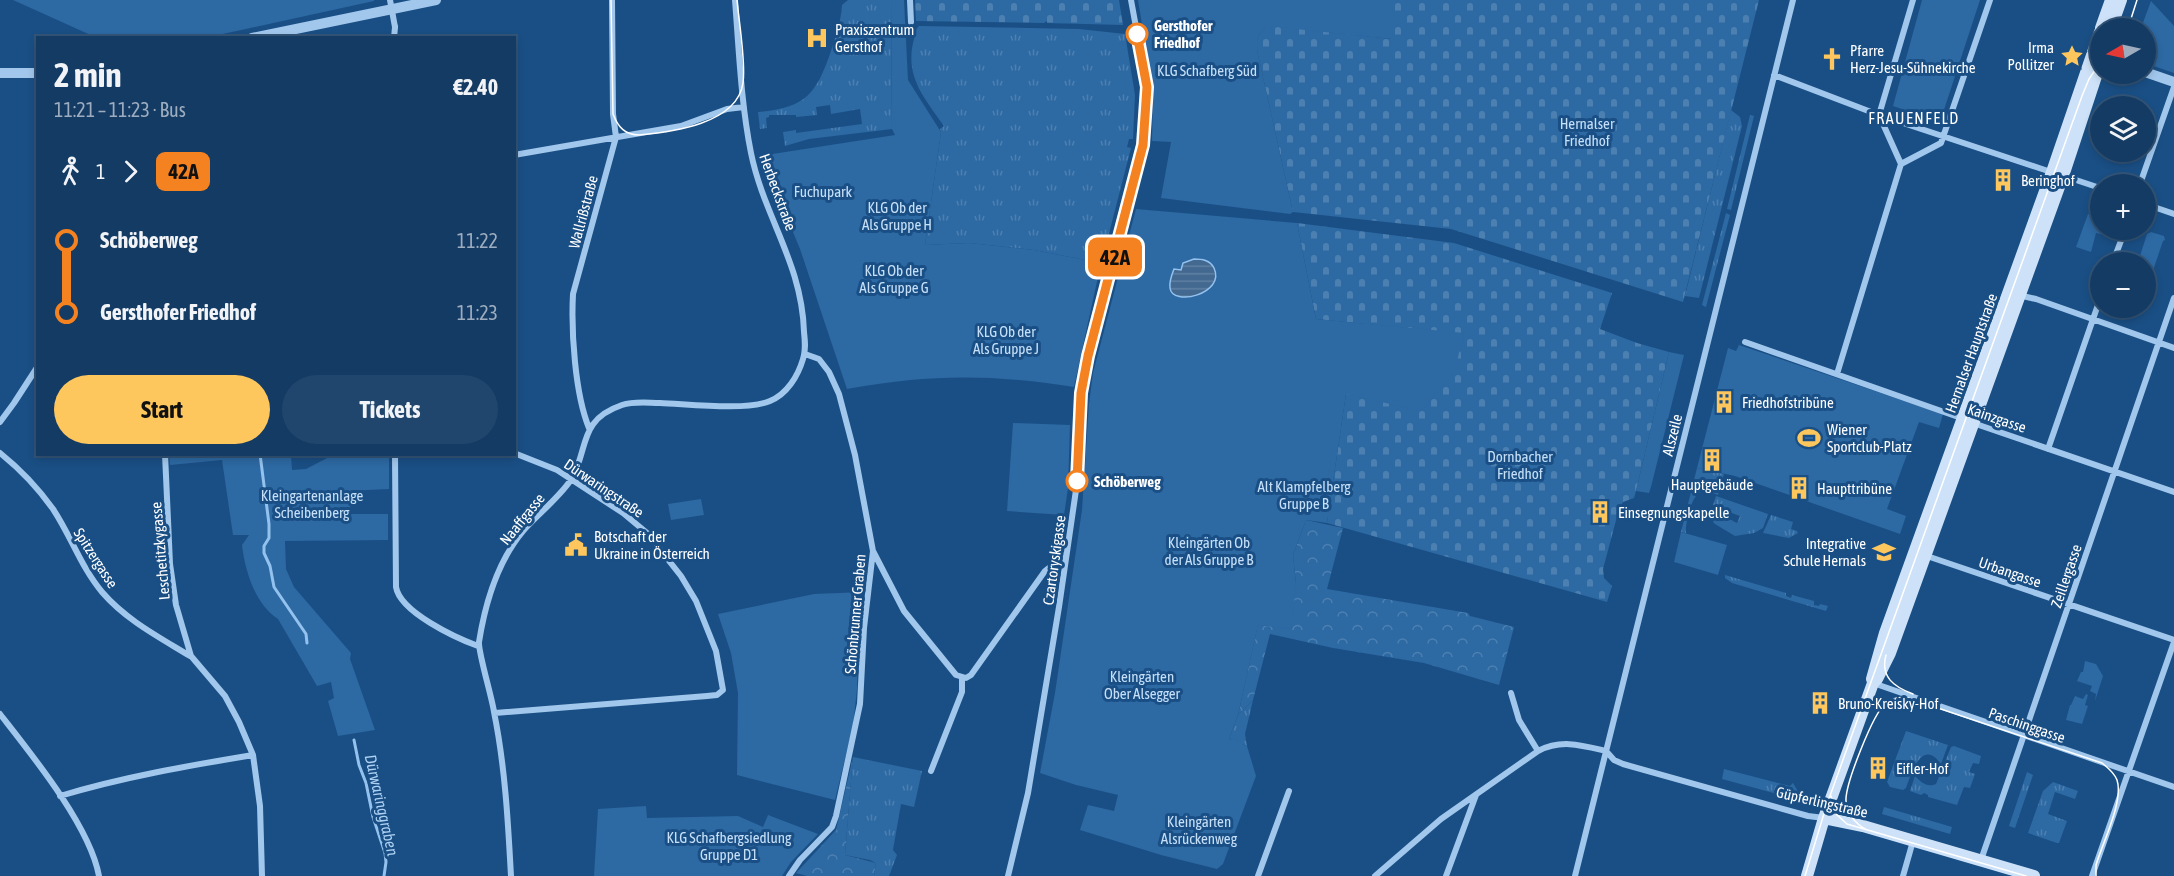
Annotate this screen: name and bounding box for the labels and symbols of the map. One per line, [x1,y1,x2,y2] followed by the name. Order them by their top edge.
[1154,17,1213,51] place label: Gersthofer Friedhof
[2090,18,2156,84] north arrow
[835,21,914,55] place label: Praxiszentrum Gersthof
[1126,23,1148,45] marker: Gersthofer Friedhof
[804,25,830,51] hospital icon: Praxiszentrum Gersthof
[2008,39,2055,73] place label: Irma Pollitzer
[1850,42,1976,76] place label: Pfarre Herz-Jesu-Sühnekirche
[2059,43,2085,69] place icon: Irma Pollitzer
[1819,46,1845,72] church icon: Pfarre Herz-Jesu-Sühnekirche
[1157,62,1257,79] park label: KLG Schafberg Süd
[1868,109,1960,127] district label: FRAUENFELD
[1560,115,1615,149] park label: Hernalser Friedhof
[756,151,800,233] street label: Herbeckstraße
[1990,167,2016,193] building icon: Beringhof
[2021,172,2075,189] place label: Beringhof
[565,173,601,250] street label: Wallrißstraße
[794,183,853,200] park label: Fuchupark
[862,199,932,233] park label: KLG Ob der Als Gruppe H
[1080,238,1150,276] line badge: 42A
[859,262,929,296] park label: KLG Ob der Als Gruppe G
[1942,291,2001,415] street label: Hernalser Hauptstraße
[973,323,1039,357] park label: KLG Ob der Als Gruppe J
[1711,389,1737,415] building icon: Friedhofstribüne
[1742,394,1834,411] place label: Friedhofstribüne
[1966,400,2029,436] street label: Kainzgasse
[1659,412,1685,458] street label: Alszeile
[1827,421,1912,455] place label: Wiener Sportclub-Platz
[1796,425,1822,451] sports icon: Wiener Sportclub-Platz
[1699,447,1725,473] building icon: Hauptgebäude
[1487,448,1553,482] park label: Dornbacher Friedhof
[561,455,647,521] street label: Dürwaringstraße
[1066,470,1088,492] marker: Schöberweg
[1094,473,1161,490] place label: Schöberweg
[1786,475,1812,501] building icon: Haupttribüne
[1671,476,1753,493] place label: Hauptgebäude
[1257,478,1351,512] park label: Alt Klampfelberg Gruppe B
[1817,480,1892,497] place label: Haupttribüne
[261,487,363,521] park label: Kleingartenanlage Scheibenberg
[496,490,548,548] street label: Naaffgasse
[1587,499,1613,525] building icon: Einsegnungskapelle
[147,501,173,601] street label: Leschetitzkygasse
[1618,504,1730,521] place label: Einsegnungskapelle
[1039,514,1069,606] street label: Czartoryskigasse
[70,525,122,591] street label: Spitzergasse
[594,528,710,562] place label: Botschaft der Ukraine in Österreich
[563,532,589,558] public building icon: Botschaft der Ukraine in Österreich
[1165,534,1253,568] park label: Kleingärten Ob der Als Gruppe B
[1783,535,1866,569] place label: Integrative Schule Hernals
[1871,539,1897,565] school or university icon: Integrative Schule Hernals
[2047,542,2085,610] street label: Zeillergasse
[841,553,869,675] street label: Schönbrunner Graben
[1976,553,2044,591] street label: Urbangasse
[1104,668,1181,702] park label: Kleingärten Ober Alsegger
[1807,690,1833,716] building icon: Bruno-Kreisky-Hof
[1838,695,1939,712] place label: Bruno-Kreisky-Hof
[1987,704,2068,746] street label: Paschinggasse
[361,753,402,858] water label: Dürwaringgraben
[1865,755,1891,781] building icon: Eifler-Hof
[1896,760,1949,777] place label: Eifler-Hof
[1775,783,1870,821] street label: Güpferlingstraße
[1161,813,1238,847] park label: Kleingärten Alsrückenweg
[667,829,792,863] park label: KLG Schafbergsiedlung Gruppe D1

